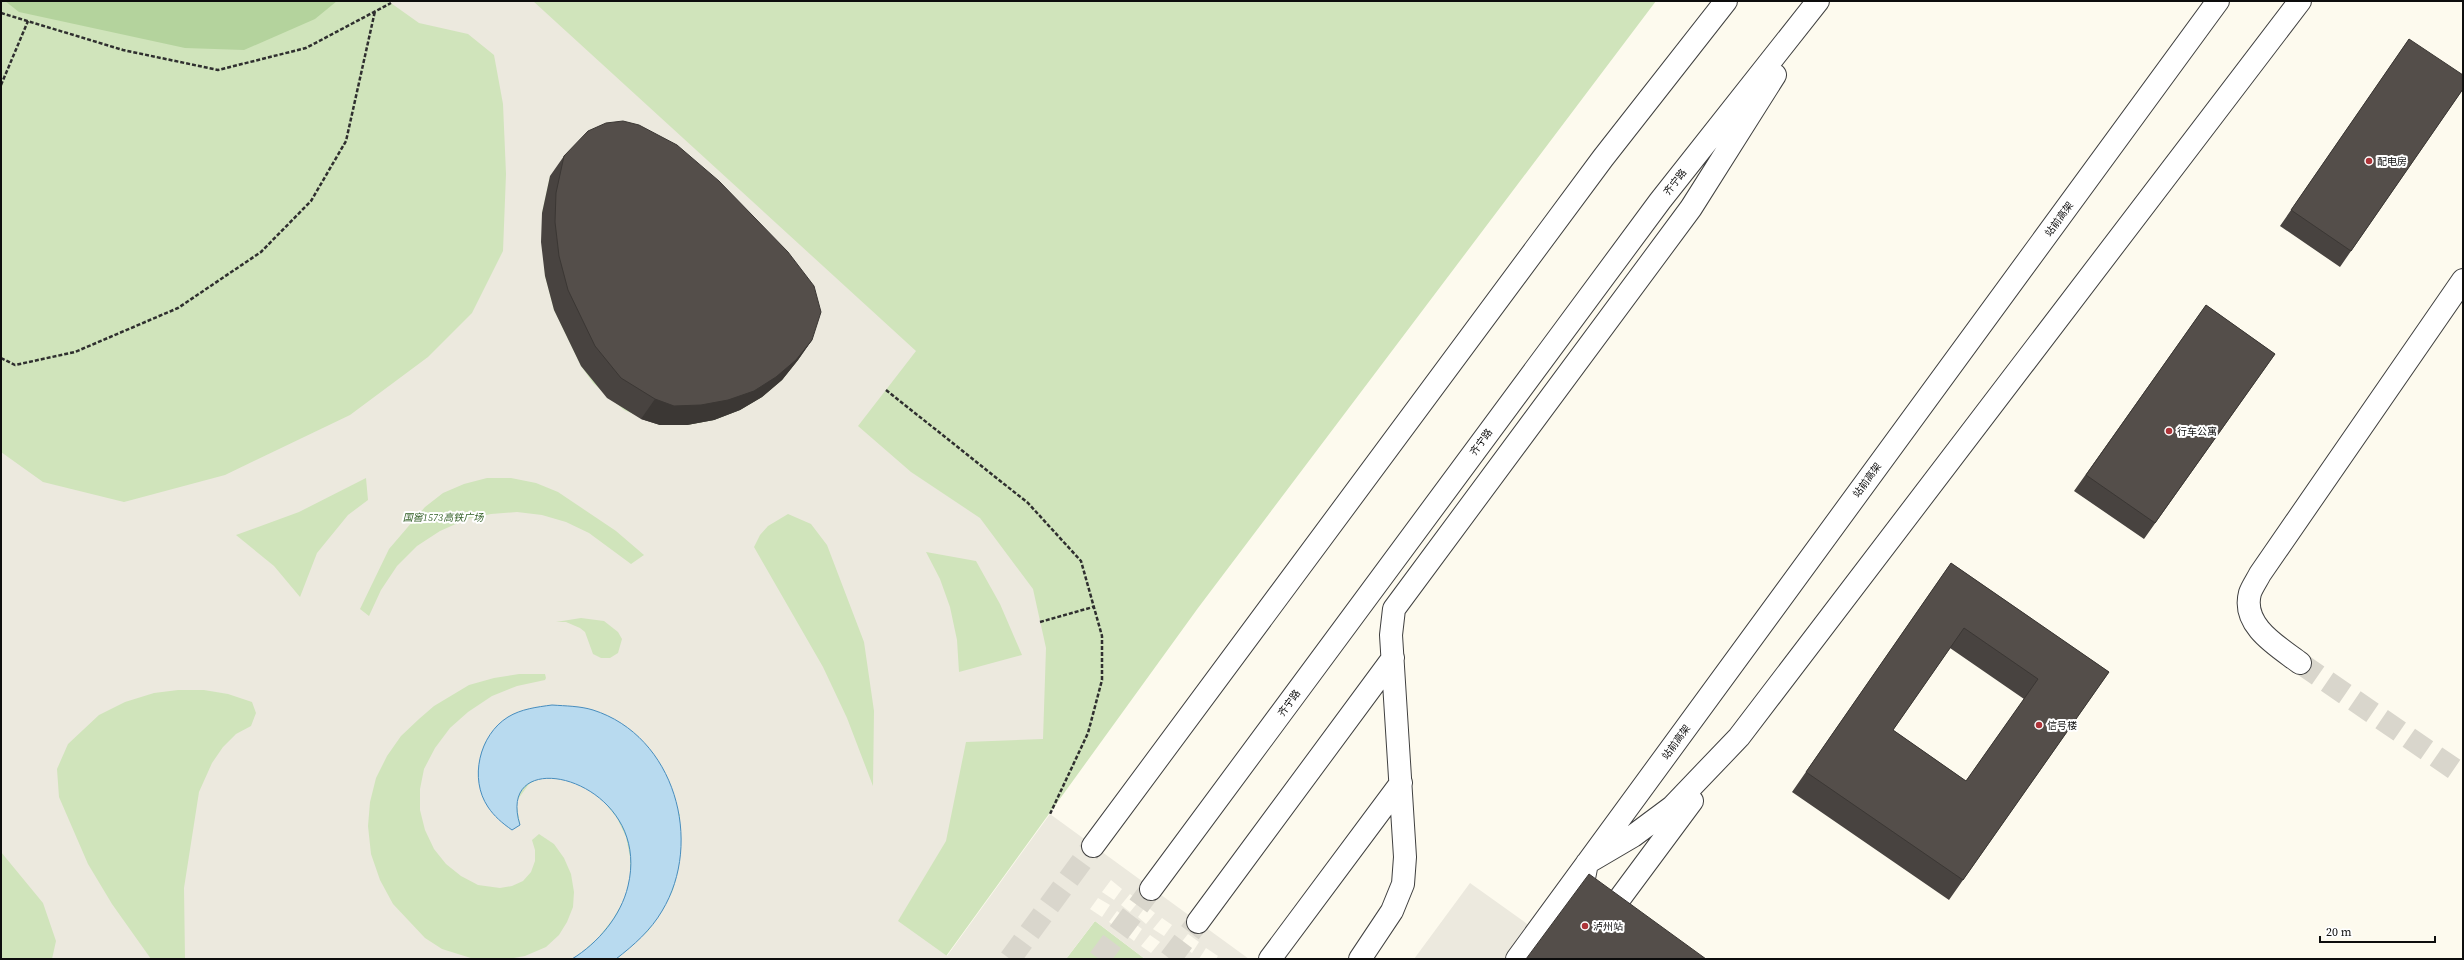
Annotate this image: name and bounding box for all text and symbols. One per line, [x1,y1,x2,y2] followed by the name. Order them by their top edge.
[2377,155,2407,168] place label: 配电房
[2364,156,2374,166] marker: 配电房
[1661,166,1689,198] street label: 齐宁路
[2042,199,2076,239] street label: 站前高架
[2177,425,2217,438] place label: 行车公寓
[1467,426,1495,458] street label: 齐宁路
[2164,426,2174,436] marker: 行车公寓
[1850,460,1884,500] street label: 站前高架
[403,511,484,524] park label: 国窖1573高铁广场
[1275,687,1303,719] street label: 齐宁路
[2047,719,2077,732] place label: 信号楼
[2034,720,2044,730] marker: 信号楼
[1659,722,1693,762] street label: 站前高架
[2320,918,2435,944] scale bar
[1593,920,1623,933] place label: 泸州站
[1580,921,1590,931] marker: 泸州站
[2326,924,2352,940] text: 20 m

